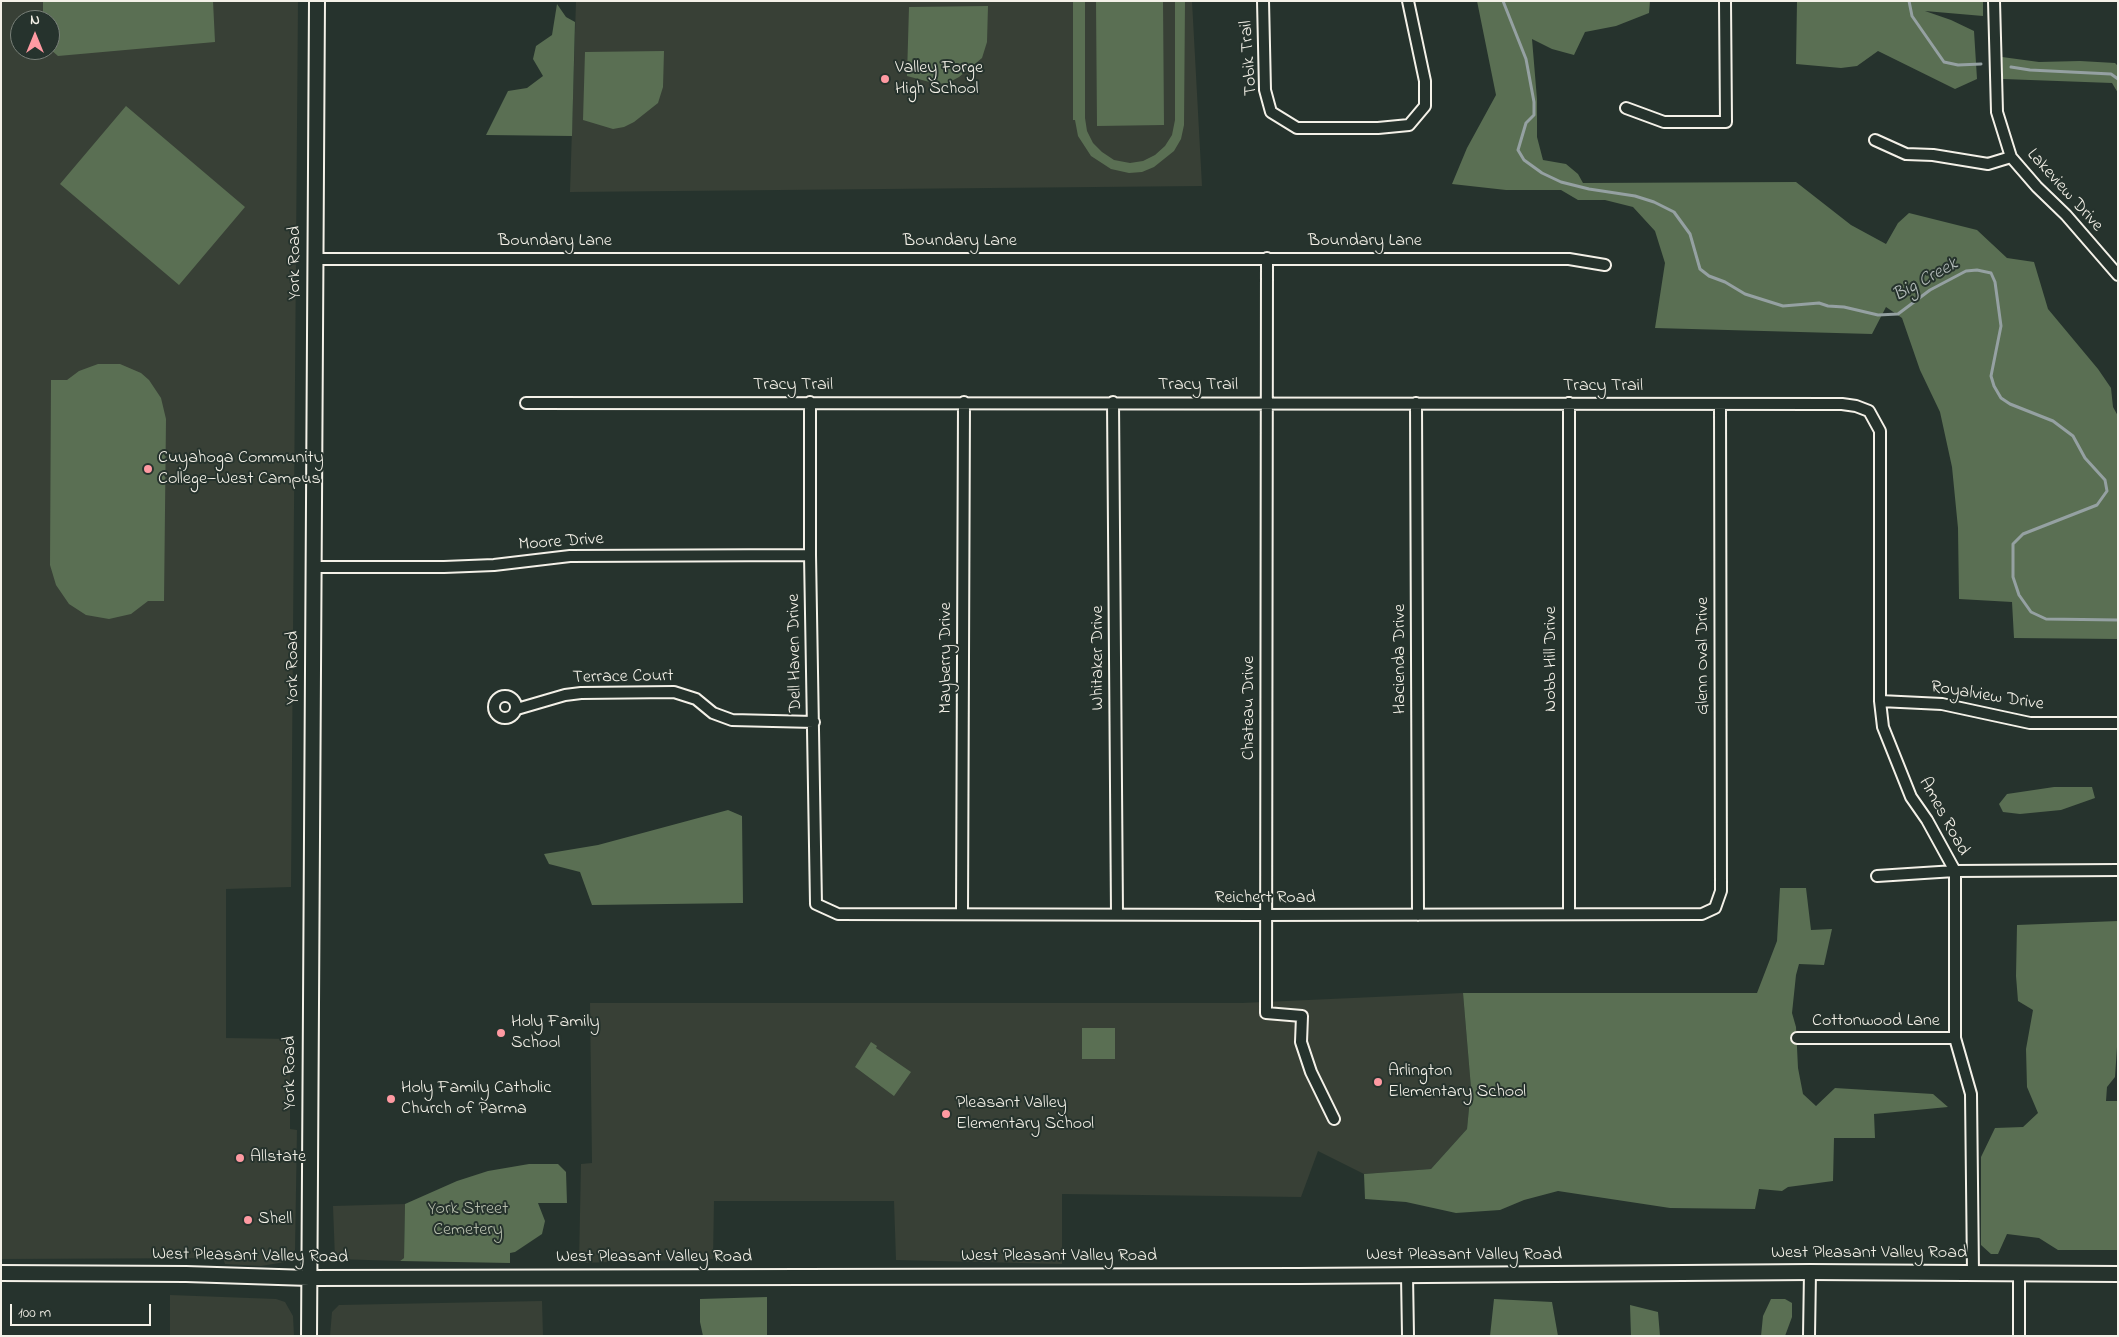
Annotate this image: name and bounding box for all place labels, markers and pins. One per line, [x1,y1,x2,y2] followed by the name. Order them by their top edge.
[895,58,983,100] place label: Valley Forge High School
[879,73,891,85] marker: Valley Forge High School
[158,448,324,490] place label: Cuyahoga Community College—West Campus
[142,463,154,475] marker: Cuyahoga Community College—West Campus
[511,1012,599,1054] place label: Holy Family School
[495,1027,507,1039] marker: Holy Family School
[1388,1061,1526,1104] place label: Arlington Elementary School
[1372,1076,1384,1088] marker: Arlington Elementary School
[401,1078,551,1120] place label: Holy Family Catholic Church of Parma
[385,1093,397,1105] marker: Holy Family Catholic Church of Parma
[956,1093,1094,1136] place label: Pleasant Valley Elementary School
[940,1108,952,1120] marker: Pleasant Valley Elementary School
[250,1147,306,1169] place label: Allstate
[234,1152,246,1164] marker: Allstate
[258,1209,292,1231] place label: Shell
[242,1214,254,1226] marker: Shell

